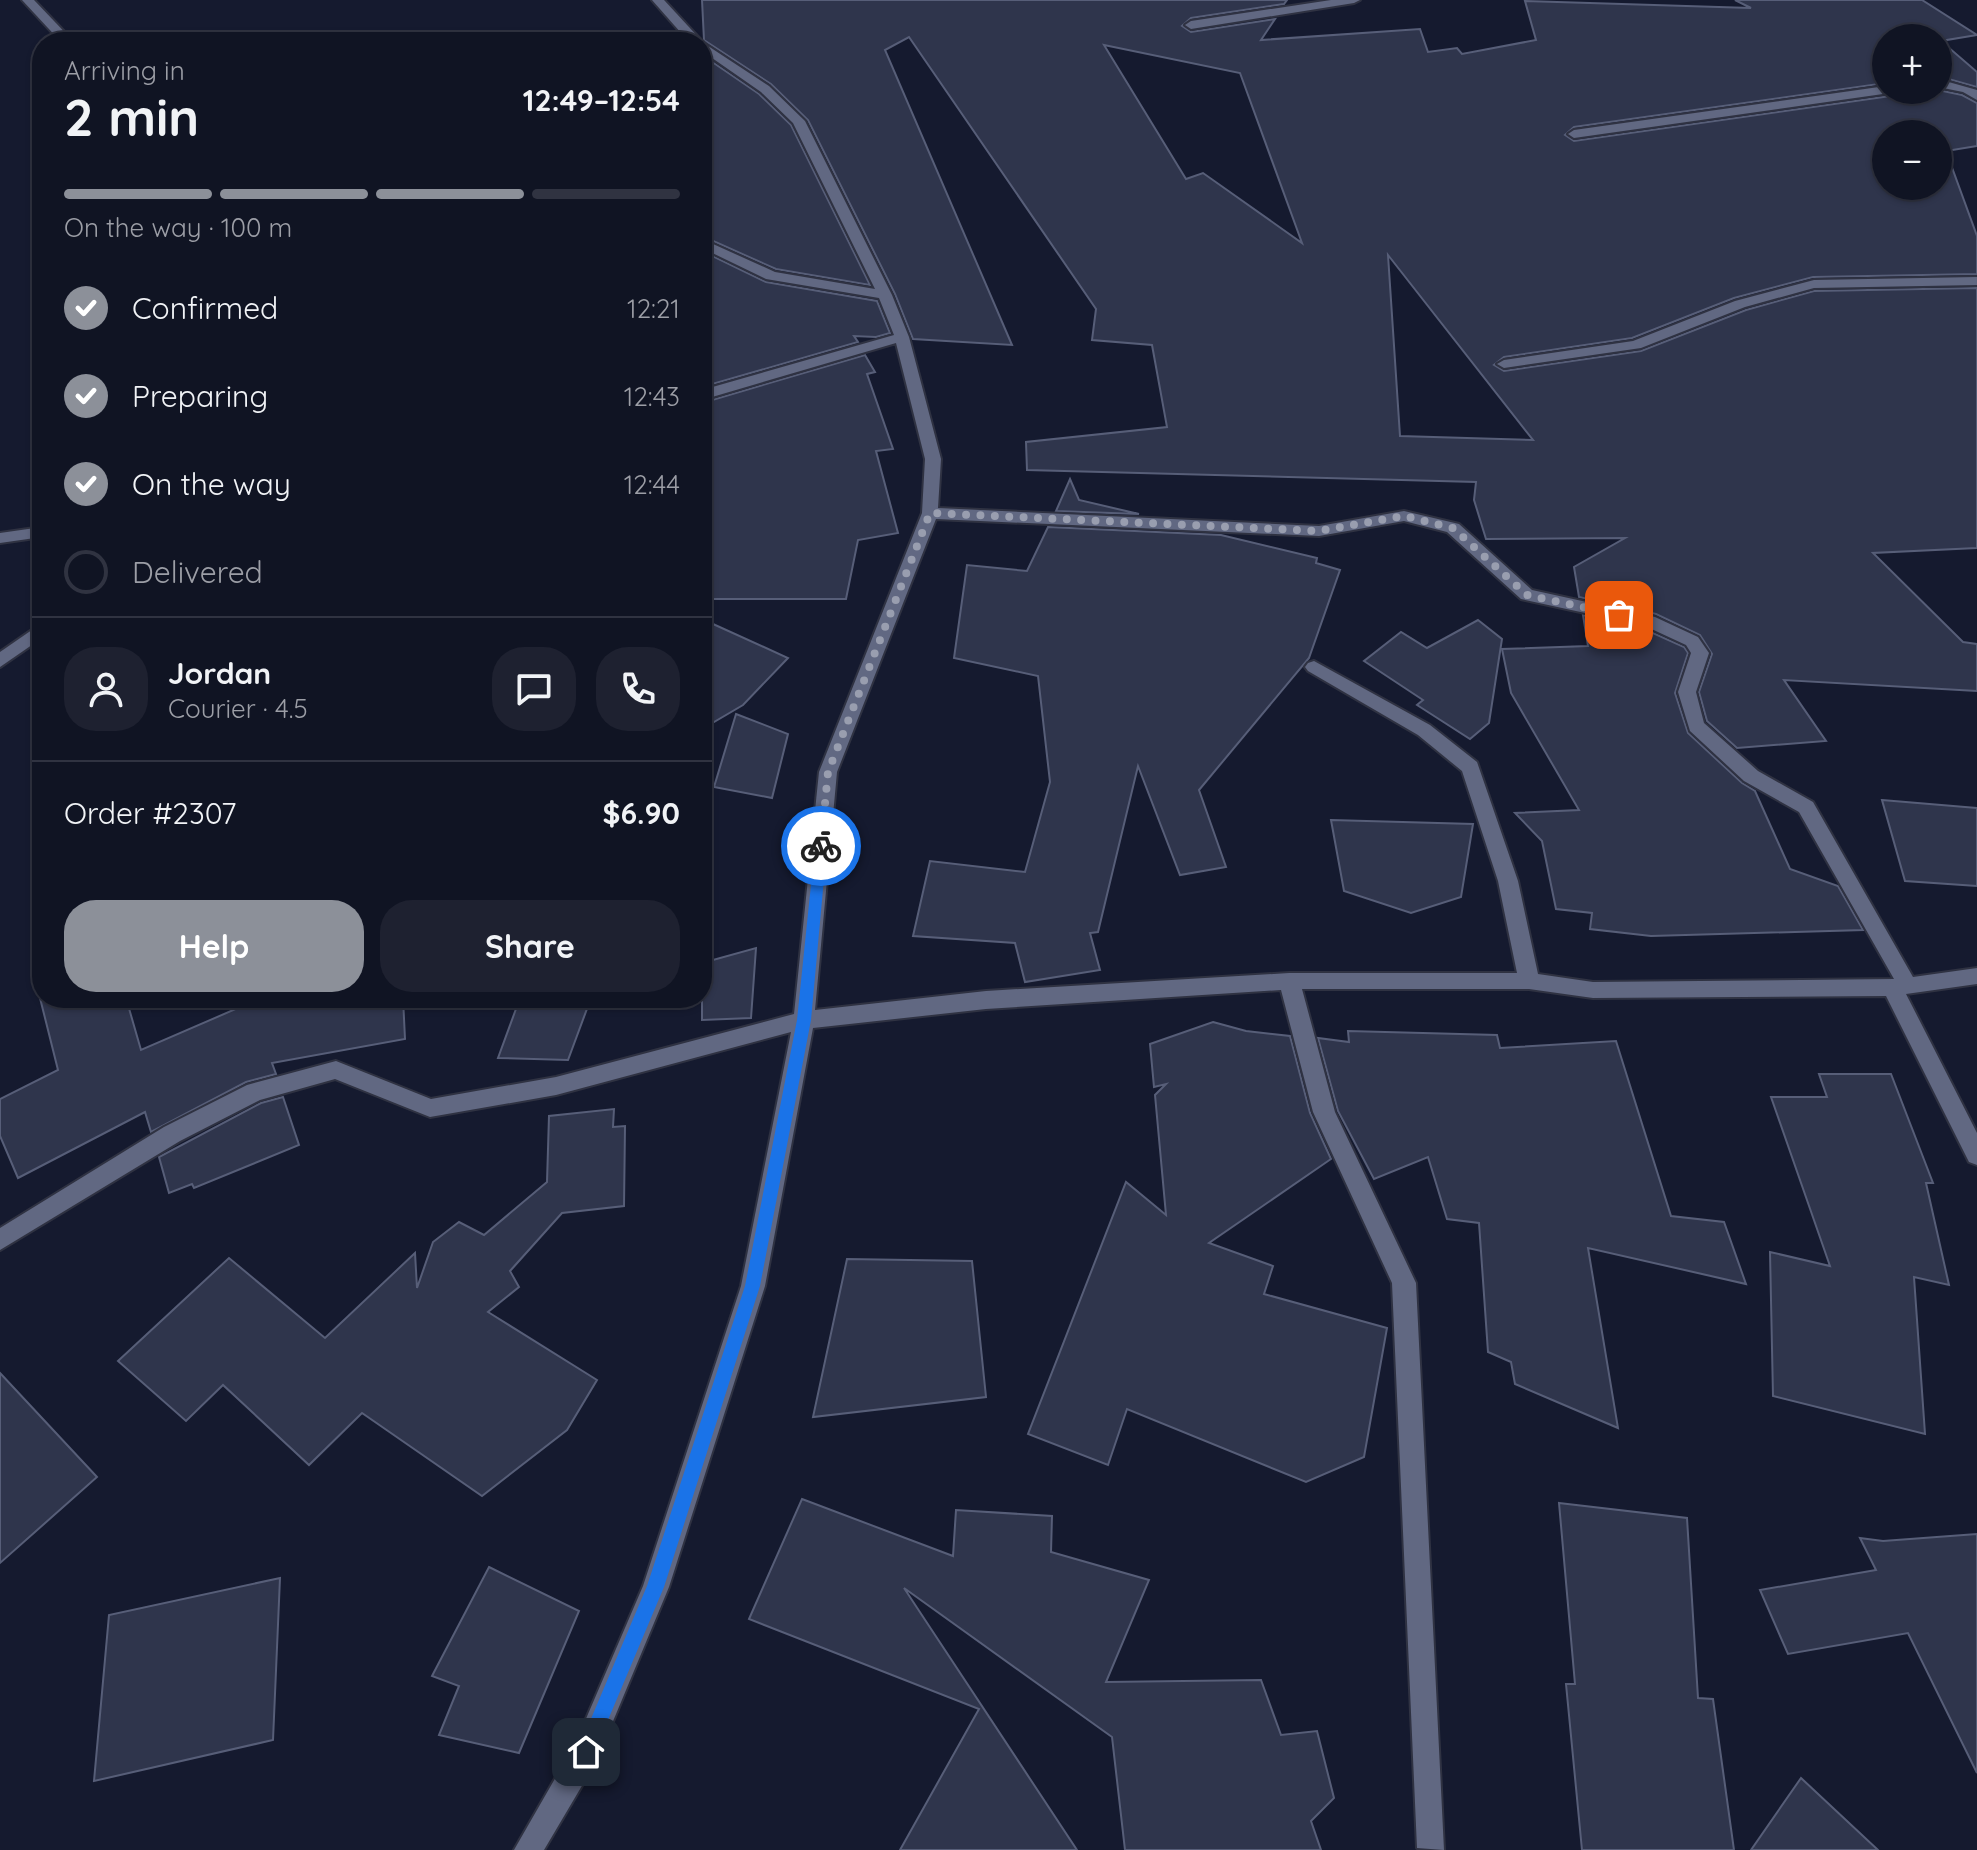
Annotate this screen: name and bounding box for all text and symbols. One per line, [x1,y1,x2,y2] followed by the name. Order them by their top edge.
[1872,24,1952,200] map controls
[1872,24,1952,104] button: +
[64,54,185,87] text: Arriving in
[523,81,680,119] text: 12:49–12:54
[64,84,199,149] text: 2 min
[1872,120,1952,200] button: −
[64,211,292,244] text: On the way · 100 m
[64,286,108,330] icon: check
[132,289,278,327] text: Confirmed
[627,292,680,325] text: 12:21
[64,374,108,418] icon: check
[132,377,268,415] text: Preparing
[624,380,680,413] text: 12:43
[64,462,108,506] icon: check
[132,465,291,503] text: On the way
[624,468,680,501] text: 12:44
[132,553,263,591] text: Delivered
[1585,581,1653,649] pin
[1597,593,1641,637] icon: bag
[64,647,148,731] button: person
[492,647,576,731] button: chat
[596,647,680,731] button: phone
[168,654,271,692] text: Jordan
[168,692,308,725] text: Courier · 4.5
[64,794,236,832] text: Order #2307
[603,794,680,832] text: $6.90
[781,806,861,886] courier
[799,824,843,868] icon: bike
[64,900,364,992] button: Help
[380,900,680,992] button: Share
[552,1718,620,1786] pin
[564,1730,608,1774] icon: home

